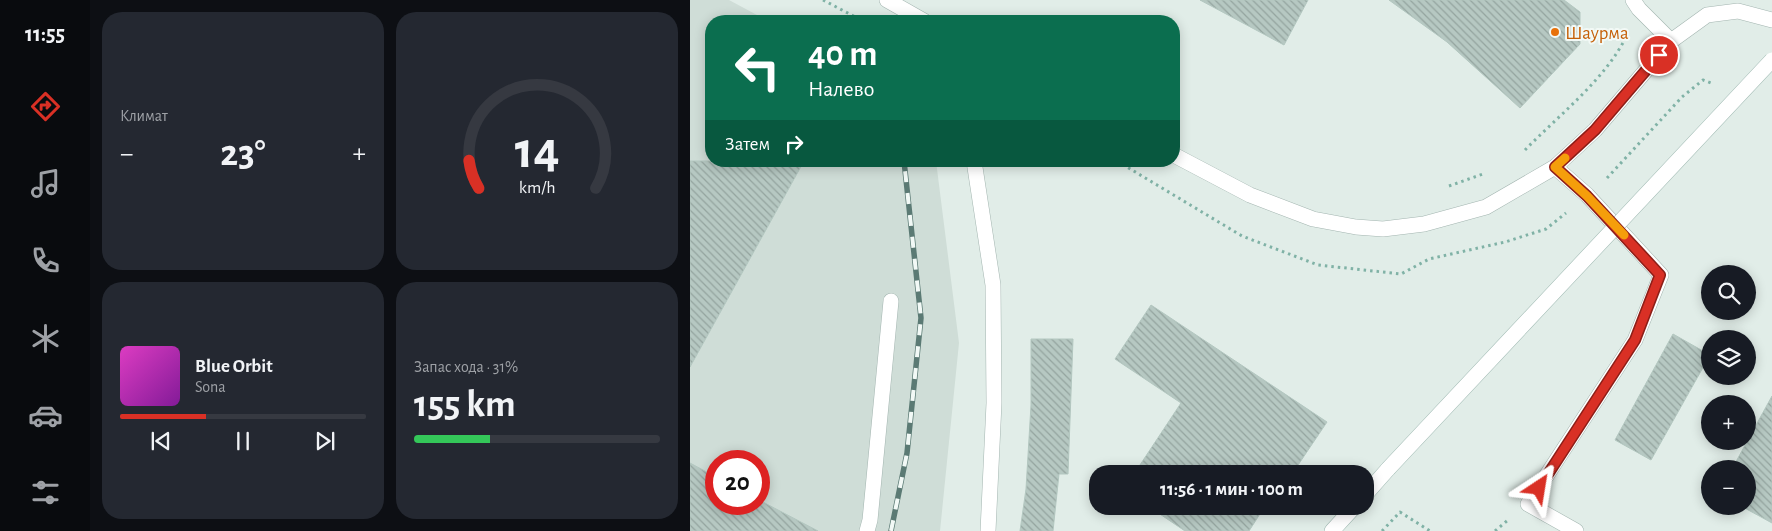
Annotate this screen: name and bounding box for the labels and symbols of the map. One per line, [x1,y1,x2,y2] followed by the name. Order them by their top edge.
[1565,24,1629,43] place label: Шаурма
[1549,26,1561,38] marker: Шаурма
[1638,34,1680,76] pin
[705,450,770,515] speed limit sign: 20
[1512,461,1564,513] position arrow

